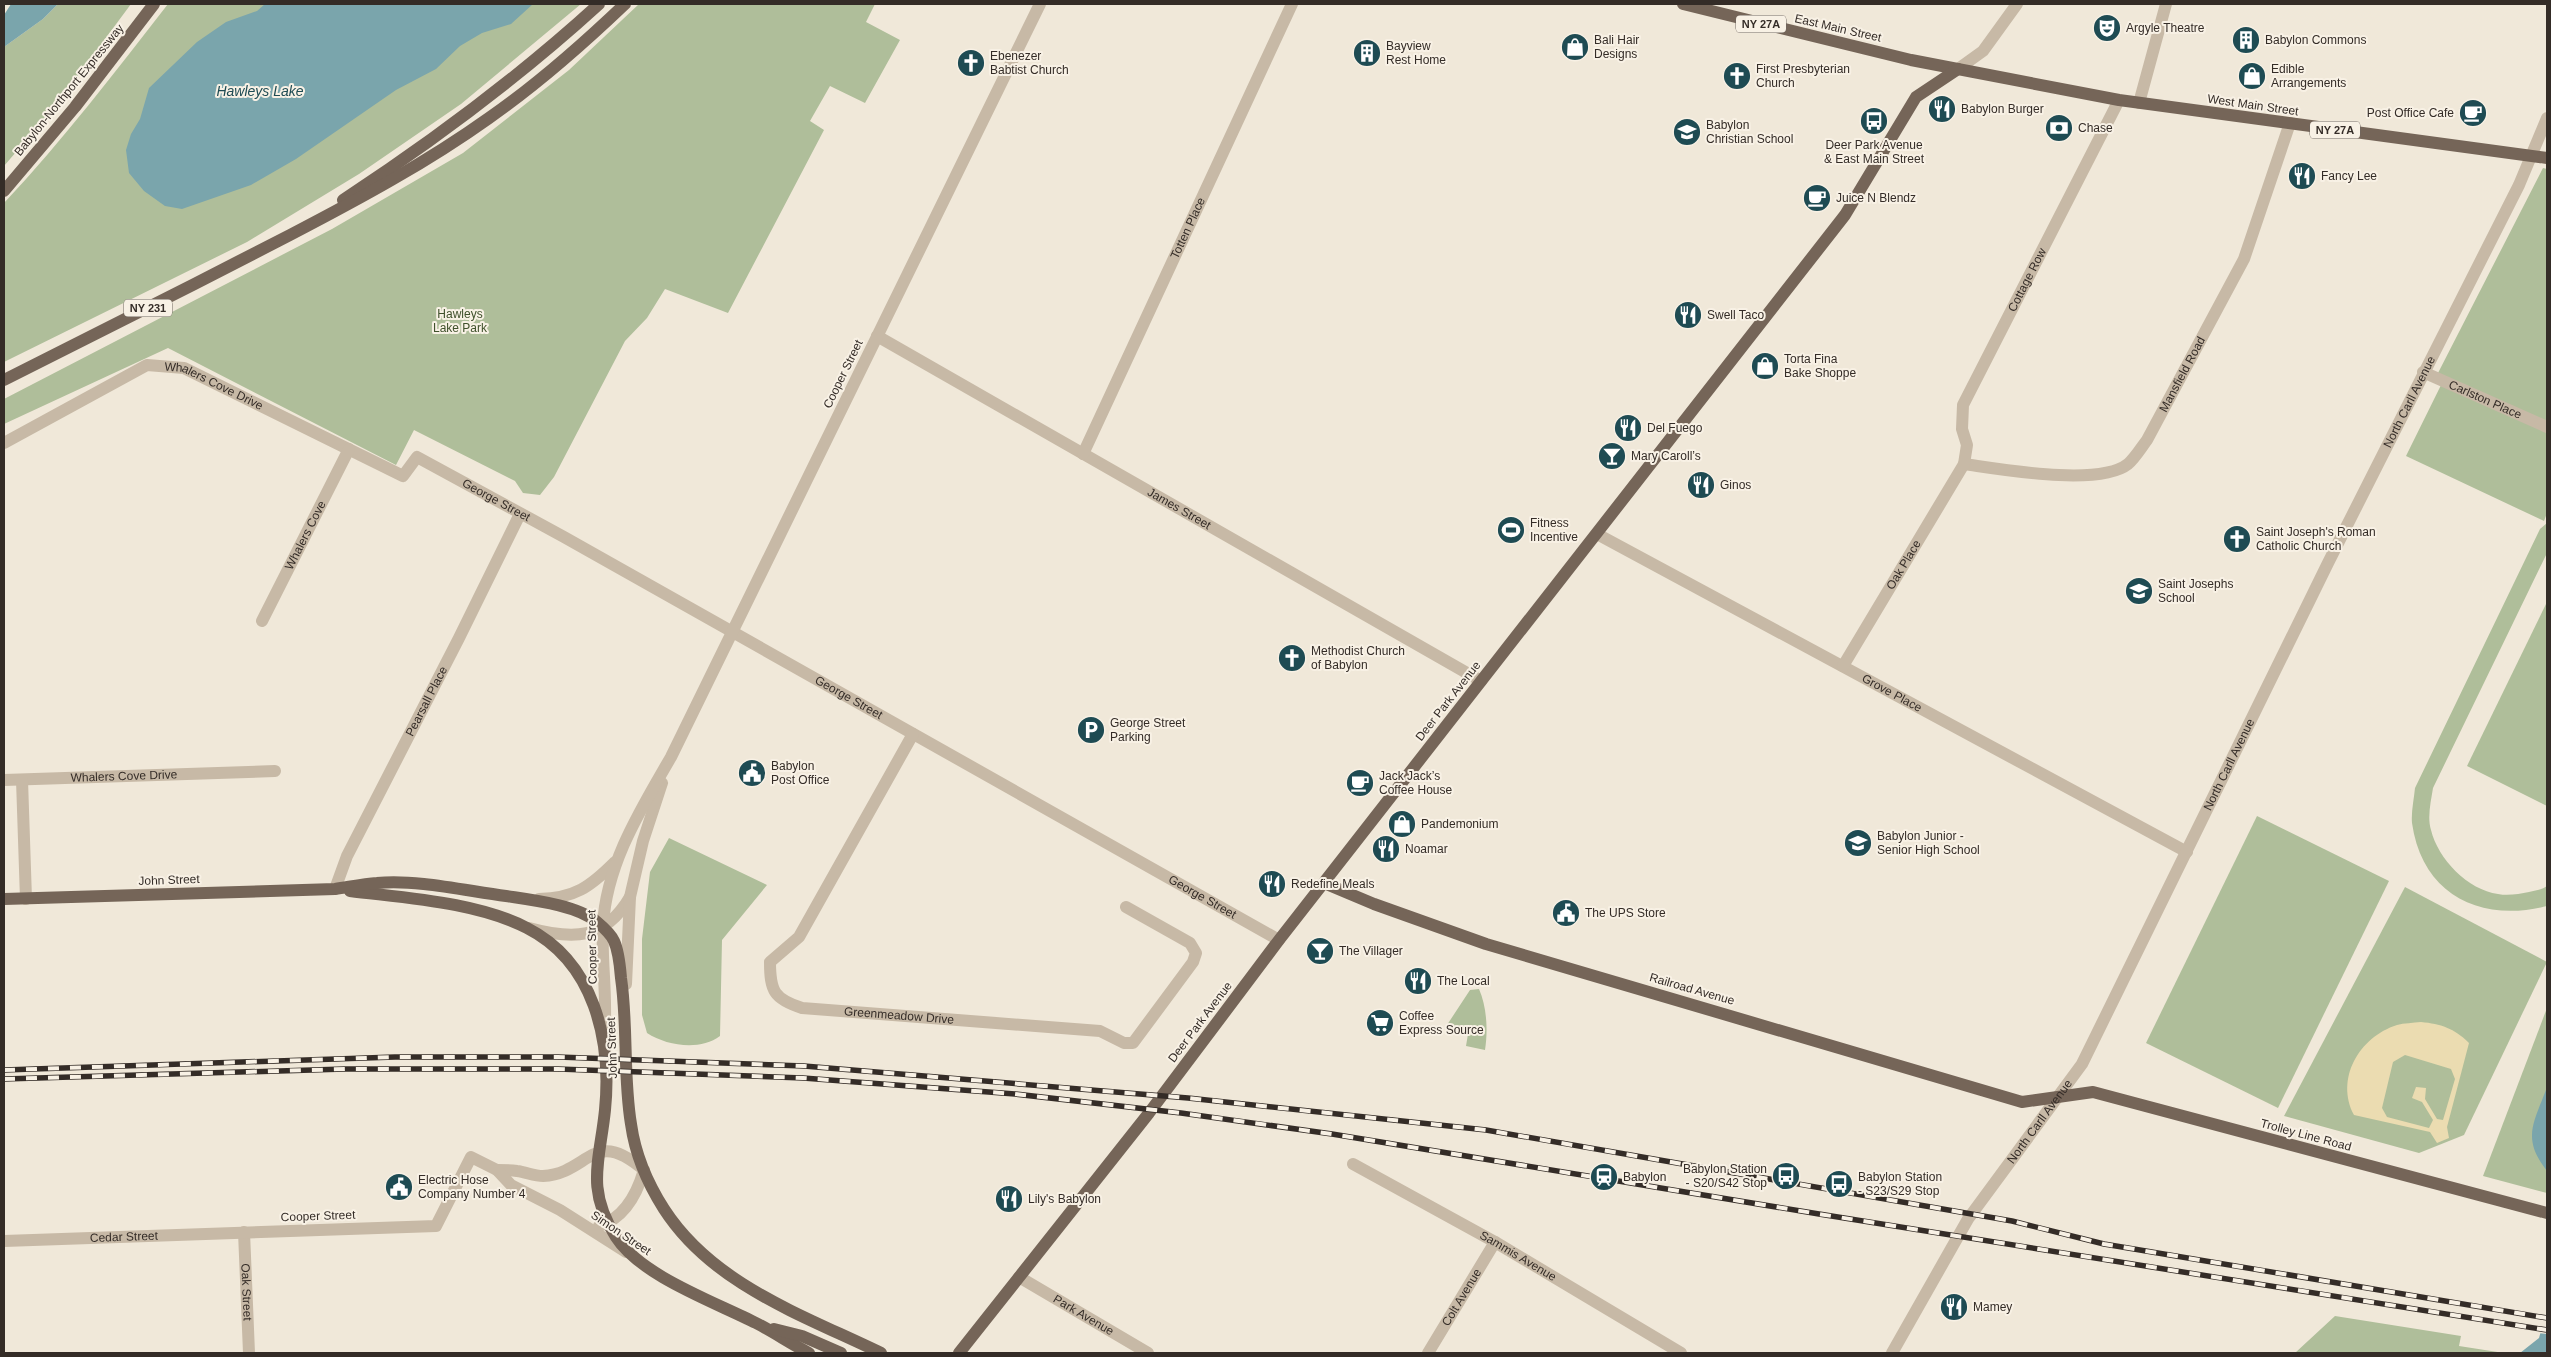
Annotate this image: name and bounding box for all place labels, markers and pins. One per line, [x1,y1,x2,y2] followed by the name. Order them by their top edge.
[2092,13,2122,43] theatre icon: Argyle Theatre
[2126,21,2205,35] place label: Argyle Theatre
[2231,25,2261,55] building icon: Babylon Commons
[1560,32,1590,62] shop icon: Bali Hair Designs
[1594,33,1639,61] place label: Bali Hair Designs
[2265,33,2366,47] place label: Babylon Commons
[1352,38,1382,68] building icon: Bayview Rest Home
[1386,39,1446,67] place label: Bayview Rest Home
[956,48,986,78] church icon: Ebenezer Babtist Church
[990,49,1069,77] place label: Ebenezer Babtist Church
[1722,61,1752,91] church icon: First Presbyterian Church
[2237,61,2267,91] shop icon: Edible Arrangements
[1756,62,1850,90] place label: First Presbyterian Church
[2271,62,2346,90] place label: Edible Arrangements
[1927,94,1957,124] restaurant icon: Babylon Burger
[2458,98,2488,128] cafe icon: Post Office Cafe
[1961,102,2044,116] place label: Babylon Burger
[1859,106,1889,136] bus stop icon: Deer Park Avenue & East Main Street
[2367,106,2454,120] place label: Post Office Cafe
[2044,113,2074,143] bank icon: Chase
[1672,117,1702,147] school or university icon: Babylon Christian School
[1706,118,1793,146] place label: Babylon Christian School
[2078,121,2113,135] place label: Chase
[1824,138,1925,166] place label: Deer Park Avenue & East Main Street
[2287,161,2317,191] restaurant icon: Fancy Lee
[2321,169,2377,183] place label: Fancy Lee
[1802,183,1832,213] cafe icon: Juice N Blendz
[1836,191,1916,205] place label: Juice N Blendz
[1673,300,1703,330] restaurant icon: Swell Taco
[1707,308,1764,322] place label: Swell Taco
[1750,351,1780,381] shop icon: Torta Fina Bake Shoppe
[1784,352,1856,380] place label: Torta Fina Bake Shoppe
[1613,413,1643,443] restaurant icon: Del Fuego
[1647,421,1703,435] place label: Del Fuego
[1597,441,1627,471] bar icon: Mary Caroll’s
[1631,449,1701,463] place label: Mary Caroll’s
[1686,470,1716,500] restaurant icon: Ginos
[1720,478,1751,492] place label: Ginos
[1496,515,1526,545] sports icon: Fitness Incentive
[1530,516,1578,544] place label: Fitness Incentive
[2222,524,2252,554] church icon: Saint Joseph's Roman Catholic Church
[2256,525,2376,553] place label: Saint Joseph's Roman Catholic Church
[2124,576,2154,606] school or university icon: Saint Josephs School
[2158,577,2233,605] place label: Saint Josephs School
[1277,643,1307,673] church icon: Methodist Church of Babylon
[1311,644,1405,672] place label: Methodist Church of Babylon
[1076,715,1106,745] parking icon: George Street Parking
[1110,716,1186,744] place label: George Street Parking
[737,758,767,788] public building icon: Babylon Post Office
[771,759,830,787] place label: Babylon Post Office
[1345,768,1375,798] cafe icon: Jack Jack’s Coffee House
[1379,769,1452,797] place label: Jack Jack’s Coffee House
[1387,809,1417,839] shop icon: Pandemonium
[1421,817,1498,831] place label: Pandemonium
[1843,828,1873,858] school or university icon: Babylon Junior - Senior High School
[1877,829,1980,857] place label: Babylon Junior - Senior High School
[1371,834,1401,864] restaurant icon: Noamar
[1405,842,1448,856] place label: Noamar
[1257,869,1287,899] restaurant icon: Redefine Meals
[1291,877,1374,891] place label: Redefine Meals
[1551,898,1581,928] public building icon: The UPS Store
[1585,906,1666,920] place label: The UPS Store
[1305,936,1335,966] bar icon: The Villager
[1339,944,1403,958] place label: The Villager
[1403,966,1433,996] restaurant icon: The Local
[1437,974,1490,988] place label: The Local
[1365,1008,1395,1038] supermarket icon: Coffee Express Source
[1399,1009,1484,1037] place label: Coffee Express Source
[1771,1161,1801,1191] bus stop icon: Babylon Station - S20/S42 Stop
[1589,1162,1619,1192] station icon: Babylon
[1683,1162,1767,1190] place label: Babylon Station - S20/S42 Stop
[1824,1169,1854,1199] bus stop icon: Babylon Station - S23/S29 Stop
[1623,1170,1666,1184] place label: Babylon
[1858,1170,1942,1198] place label: Babylon Station - S23/S29 Stop
[384,1172,414,1202] public building icon: Electric Hose Company Number 4
[418,1173,526,1201] place label: Electric Hose Company Number 4
[994,1184,1024,1214] restaurant icon: Lily's Babylon
[1028,1192,1101,1206] place label: Lily's Babylon
[1939,1292,1969,1322] restaurant icon: Mamey
[1973,1300,2012,1314] place label: Mamey

